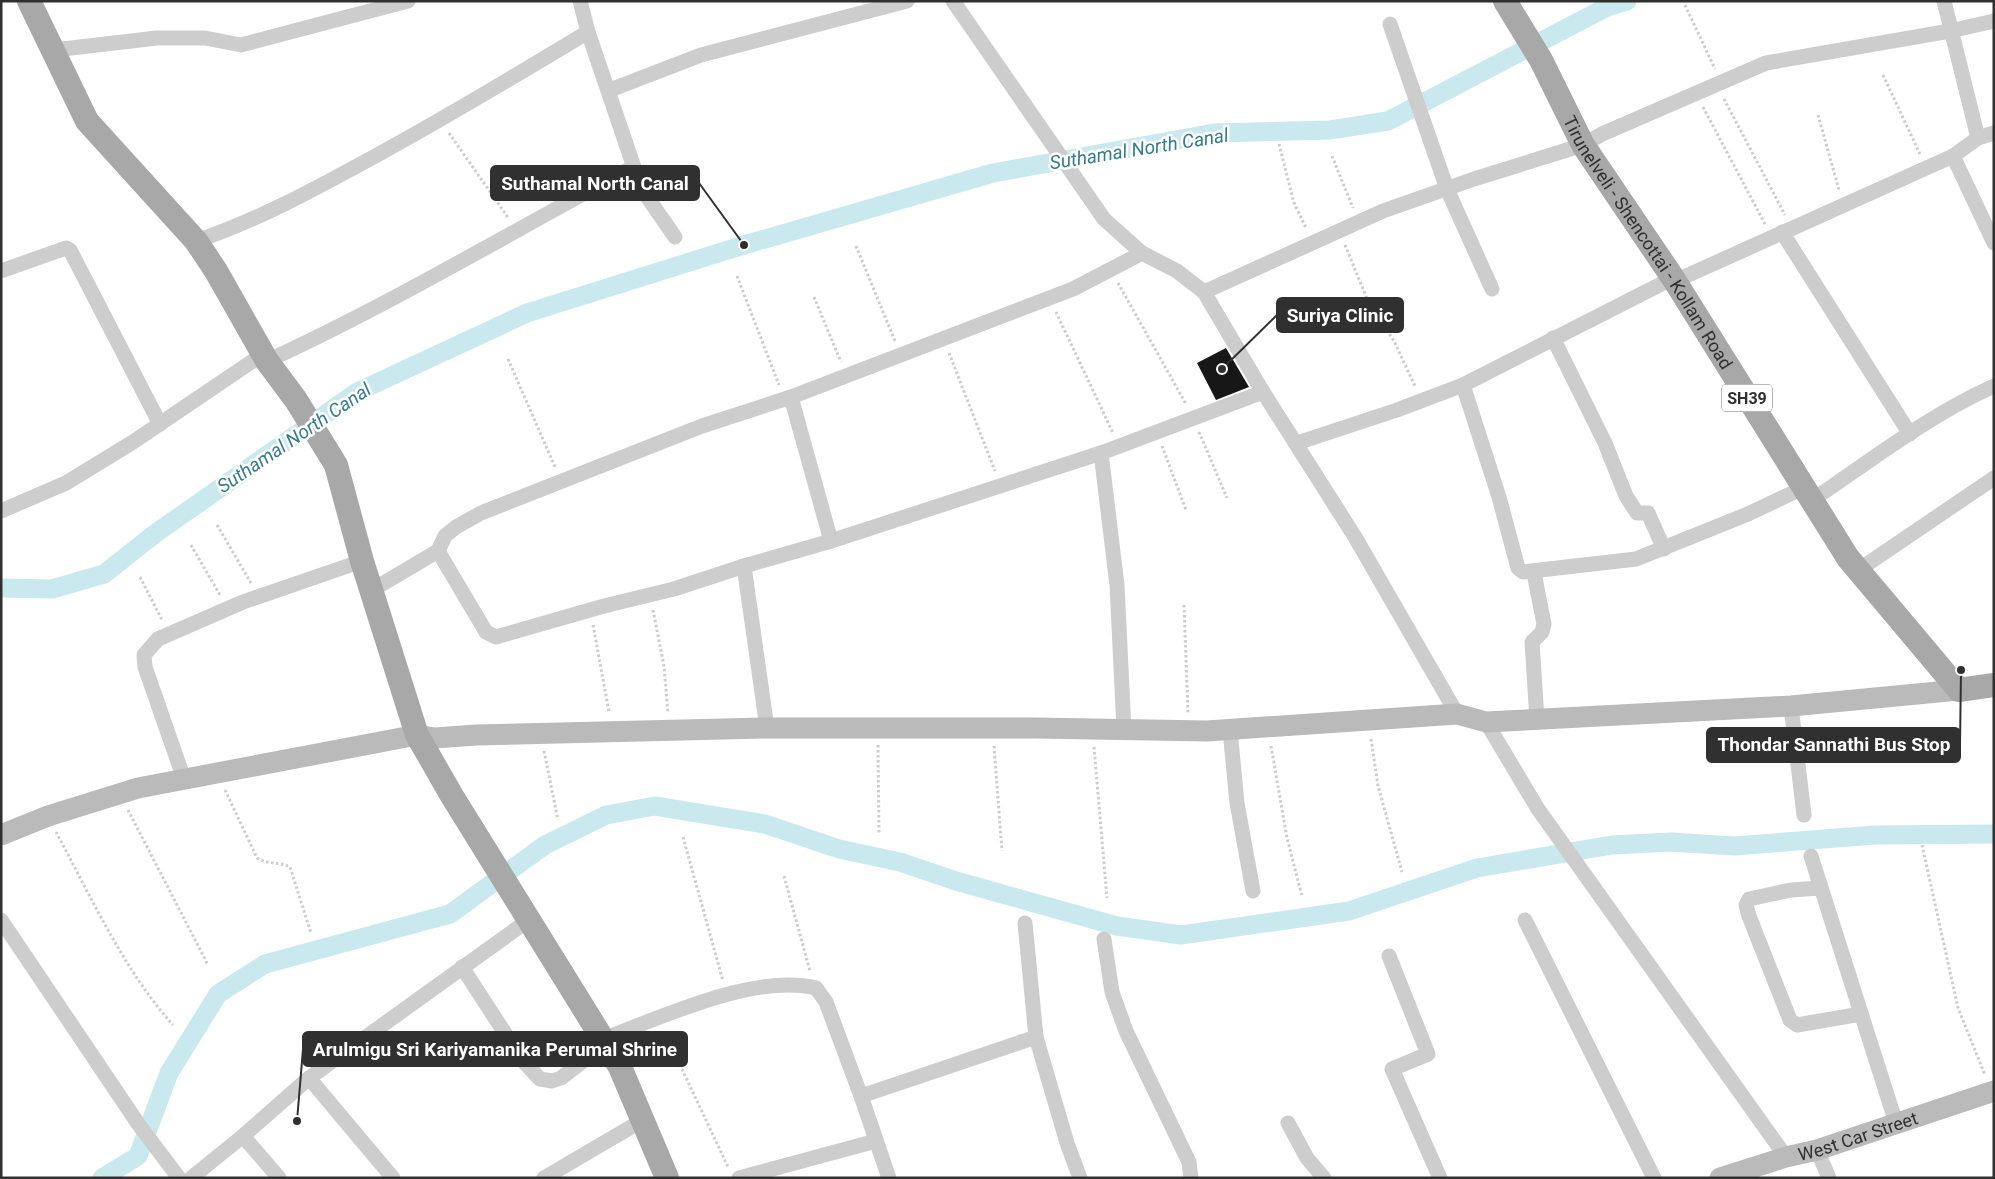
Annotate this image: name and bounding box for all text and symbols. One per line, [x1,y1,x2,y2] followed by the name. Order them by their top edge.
[1560,112,1738,373] street label: Tirunelveli - Shencottai - Kollam Road
[1048,123,1230,174] water label: Suthamal North Canal
[491,166,699,200] callout: Suthamal North Canal
[501,172,689,195] text: Suthamal North Canal
[1277,298,1403,332] callout: Suriya Clinic
[1287,304,1393,327] text: Suriya Clinic
[213,378,376,498] water label: Suthamal North Canal
[1722,384,1772,412] road number: SH39
[1707,728,1960,762] callout: Thondar Sannathi Bus Stop
[1717,733,1951,756] text: Thondar Sannathi Bus Stop
[303,1032,687,1066] callout: Arulmigu Sri Kariyamanika Perumal Shrine
[313,1038,677,1061] text: Arulmigu Sri Kariyamanika Perumal Shrine
[1796,1107,1920,1164] street label: West Car Street

